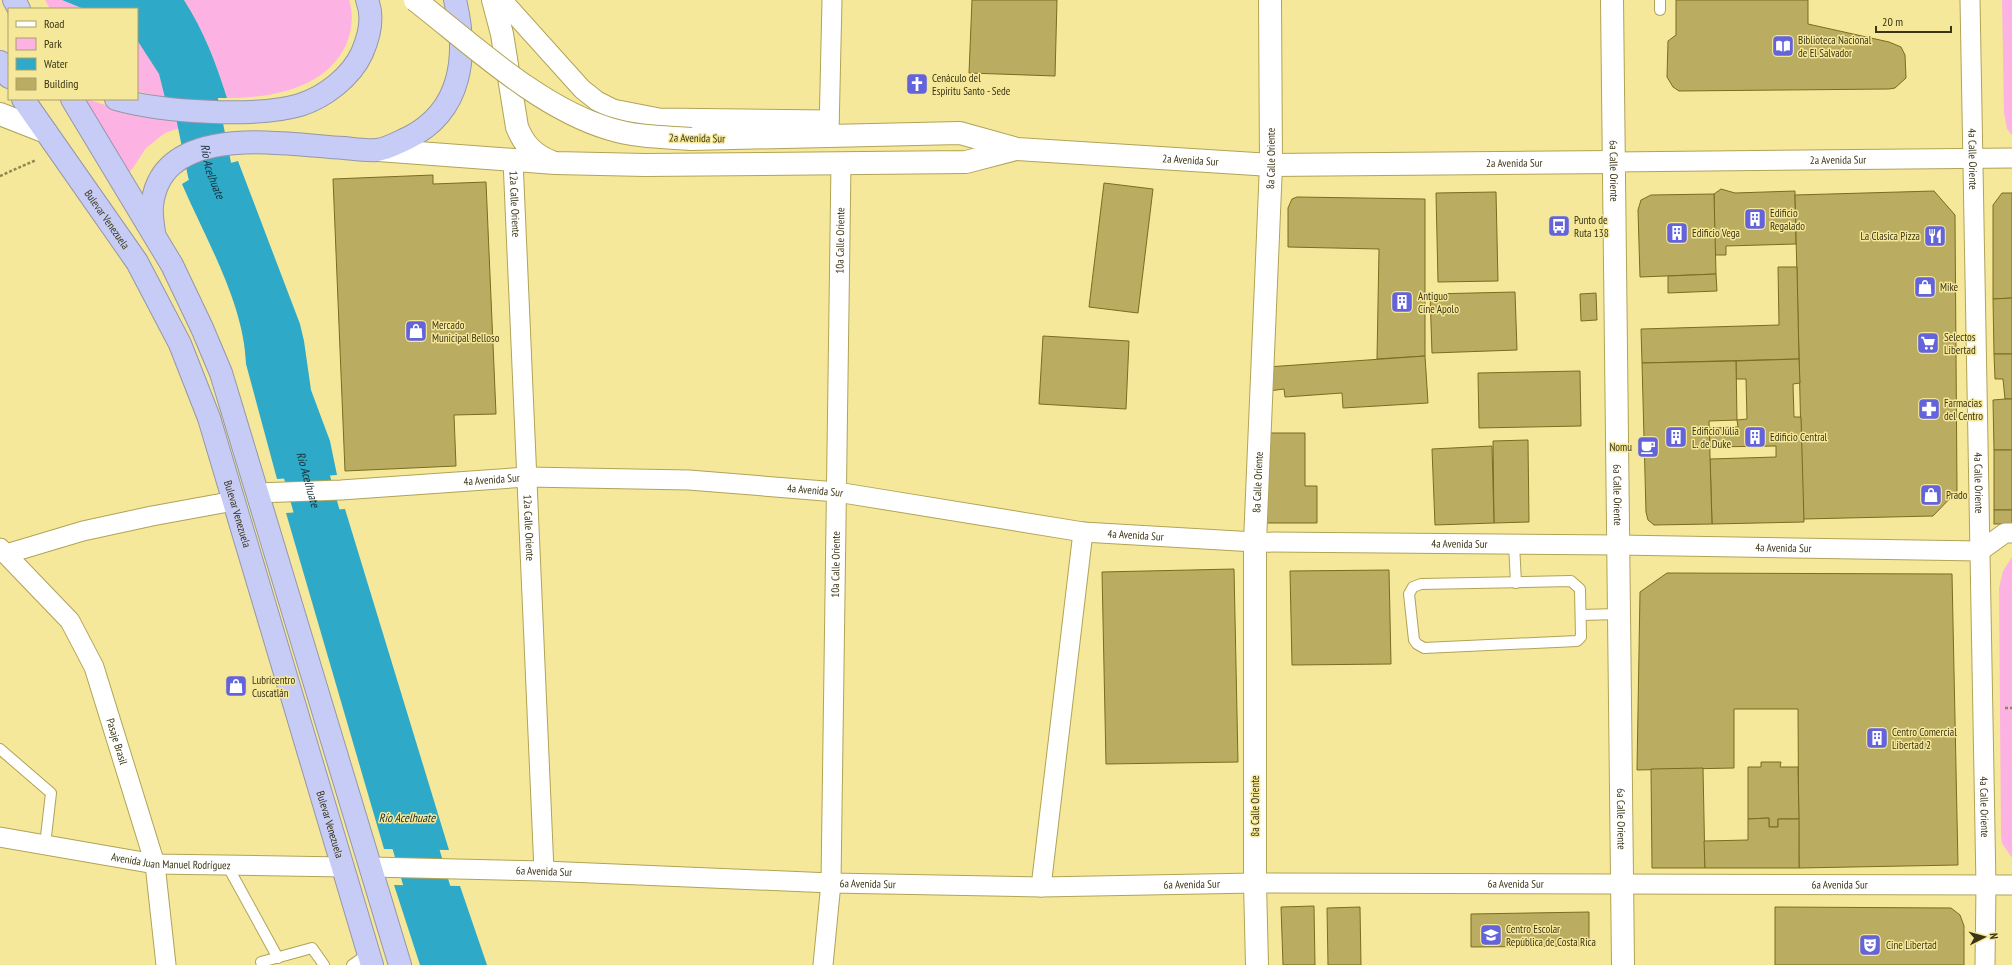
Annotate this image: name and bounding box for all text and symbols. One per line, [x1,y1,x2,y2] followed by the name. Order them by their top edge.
[8,8,138,100] legend
[1876,8,1951,34] scale bar
[1882,14,1903,29] text: 20 m
[44,16,64,31] text: Road
[1770,33,1796,59] library icon: Biblioteca Nacional de El Salvador
[1798,33,1872,60] place label: Biblioteca Nacional de El Salvador
[44,36,62,51] text: Park
[44,56,69,71] text: Water
[904,71,930,97] church icon: Cenáculo del Espiritu Santo - Sede
[932,71,1011,98] place label: Cenáculo del Espiritu Santo - Sede
[44,76,79,91] text: Building
[1263,127,1278,189] street label: 8a Calle Oriente
[1965,128,1980,190] street label: 4a Calle Oriente
[669,131,725,145] street label: 2a Avenida Sur
[1607,140,1621,202] street label: 6a Calle Oriente
[197,143,229,202] water label: Río Acelhuate
[1162,151,1219,169] street label: 2a Avenida Sur
[1810,152,1866,167] street label: 2a Avenida Sur
[1486,156,1542,170] street label: 2a Avenida Sur
[506,171,523,238] street label: 12a Calle Oriente
[82,187,133,252] street label: Bulevar Venezuela
[1742,206,1768,232] building icon: Edificio Regalado
[1770,206,1805,233] place label: Edificio Regalado
[832,207,847,274] street label: 10a Calle Oriente
[1546,213,1572,239] bus stop icon: Punto de Ruta 138
[1574,213,1609,240] place label: Punto de Ruta 138
[1664,220,1690,246] building icon: Edificio Vega
[1922,223,1948,249] restaurant icon: La Clasica Pizza
[1692,226,1740,240] place label: Edificio Vega
[1860,229,1920,243] place label: La Clasica Pizza
[1912,274,1938,300] shop icon: Mike
[1940,280,1959,294] place label: Mike
[1389,289,1415,315] building icon: Antiguo Cine Apolo
[1418,289,1459,316] place label: Antiguo Cine Apolo
[403,318,429,344] shop icon: Mercado Municipal Belloso
[432,318,500,345] place label: Mercado Municipal Belloso
[1915,330,1941,356] supermarket icon: Selectos Libertad
[1944,330,1976,357] place label: Selectos Libertad
[1916,396,1942,422] pharmacy icon: Farmacias del Centro
[1944,396,1983,423] place label: Farmacias del Centro
[1663,424,1689,450] building icon: Edificio Julia L. de Duke
[1692,424,1739,451] place label: Edificio Julia L. de Duke
[1742,424,1768,450] building icon: Edificio Central
[1770,430,1828,444] place label: Edificio Central
[1635,434,1661,460] cafe icon: Nomu
[1609,440,1632,454] place label: Nomu
[293,450,323,510] water label: Río Acelhuate
[1249,451,1266,513] street label: 8a Calle Oriente
[1971,452,1986,514] street label: 4a Calle Oriente
[1610,464,1625,526] street label: 6a Calle Oriente
[463,471,520,488] street label: 4a Avenida Sur
[221,479,254,549] street label: Bulevar Venezuela
[786,481,844,500] street label: 4a Avenida Sur
[1918,482,1944,508] shop icon: Prado
[1946,488,1968,502] place label: Prado
[521,494,537,562] street label: 12a Calle Oriente
[1107,526,1164,544] street label: 4a Avenida Sur
[828,531,843,598] street label: 10a Calle Oriente
[1431,536,1488,551] street label: 4a Avenida Sur
[1755,540,1812,555] street label: 4a Avenida Sur
[223,673,249,699] shop icon: Lubricentro Cuscatlán
[252,673,295,700] place label: Lubricentro Cuscatlán
[103,717,131,767] street label: Pasaje Brasil
[1864,725,1890,751] building icon: Centro Comercial Libertad 2
[1892,725,1957,752] place label: Centro Comercial Libertad 2
[1248,775,1262,837] street label: 8a Calle Oriente
[1977,776,1992,838] street label: 4a Calle Oriente
[1614,788,1629,850] street label: 6a Calle Oriente
[313,789,347,860] street label: Bulevar Venezuela
[379,810,436,825] water label: Río Acelhuate
[110,850,231,872] street label: Avenida Juan Manuel Rodríguez
[516,863,572,879] street label: 6a Avenida Sur
[839,876,896,891] street label: 6a Avenida Sur
[1163,877,1220,892] street label: 6a Avenida Sur
[1487,877,1544,891] street label: 6a Avenida Sur
[1811,877,1868,892] street label: 6a Avenida Sur
[1964,917,2004,957] north arrow
[1478,922,1504,948] school or university icon: Centro Escolar República de Costa Rica
[1506,922,1596,949] place label: Centro Escolar República de Costa Rica
[1857,932,1883,958] theatre icon: Cine Libertad
[1987,932,2001,940] text: N
[1886,938,1937,952] place label: Cine Libertad

